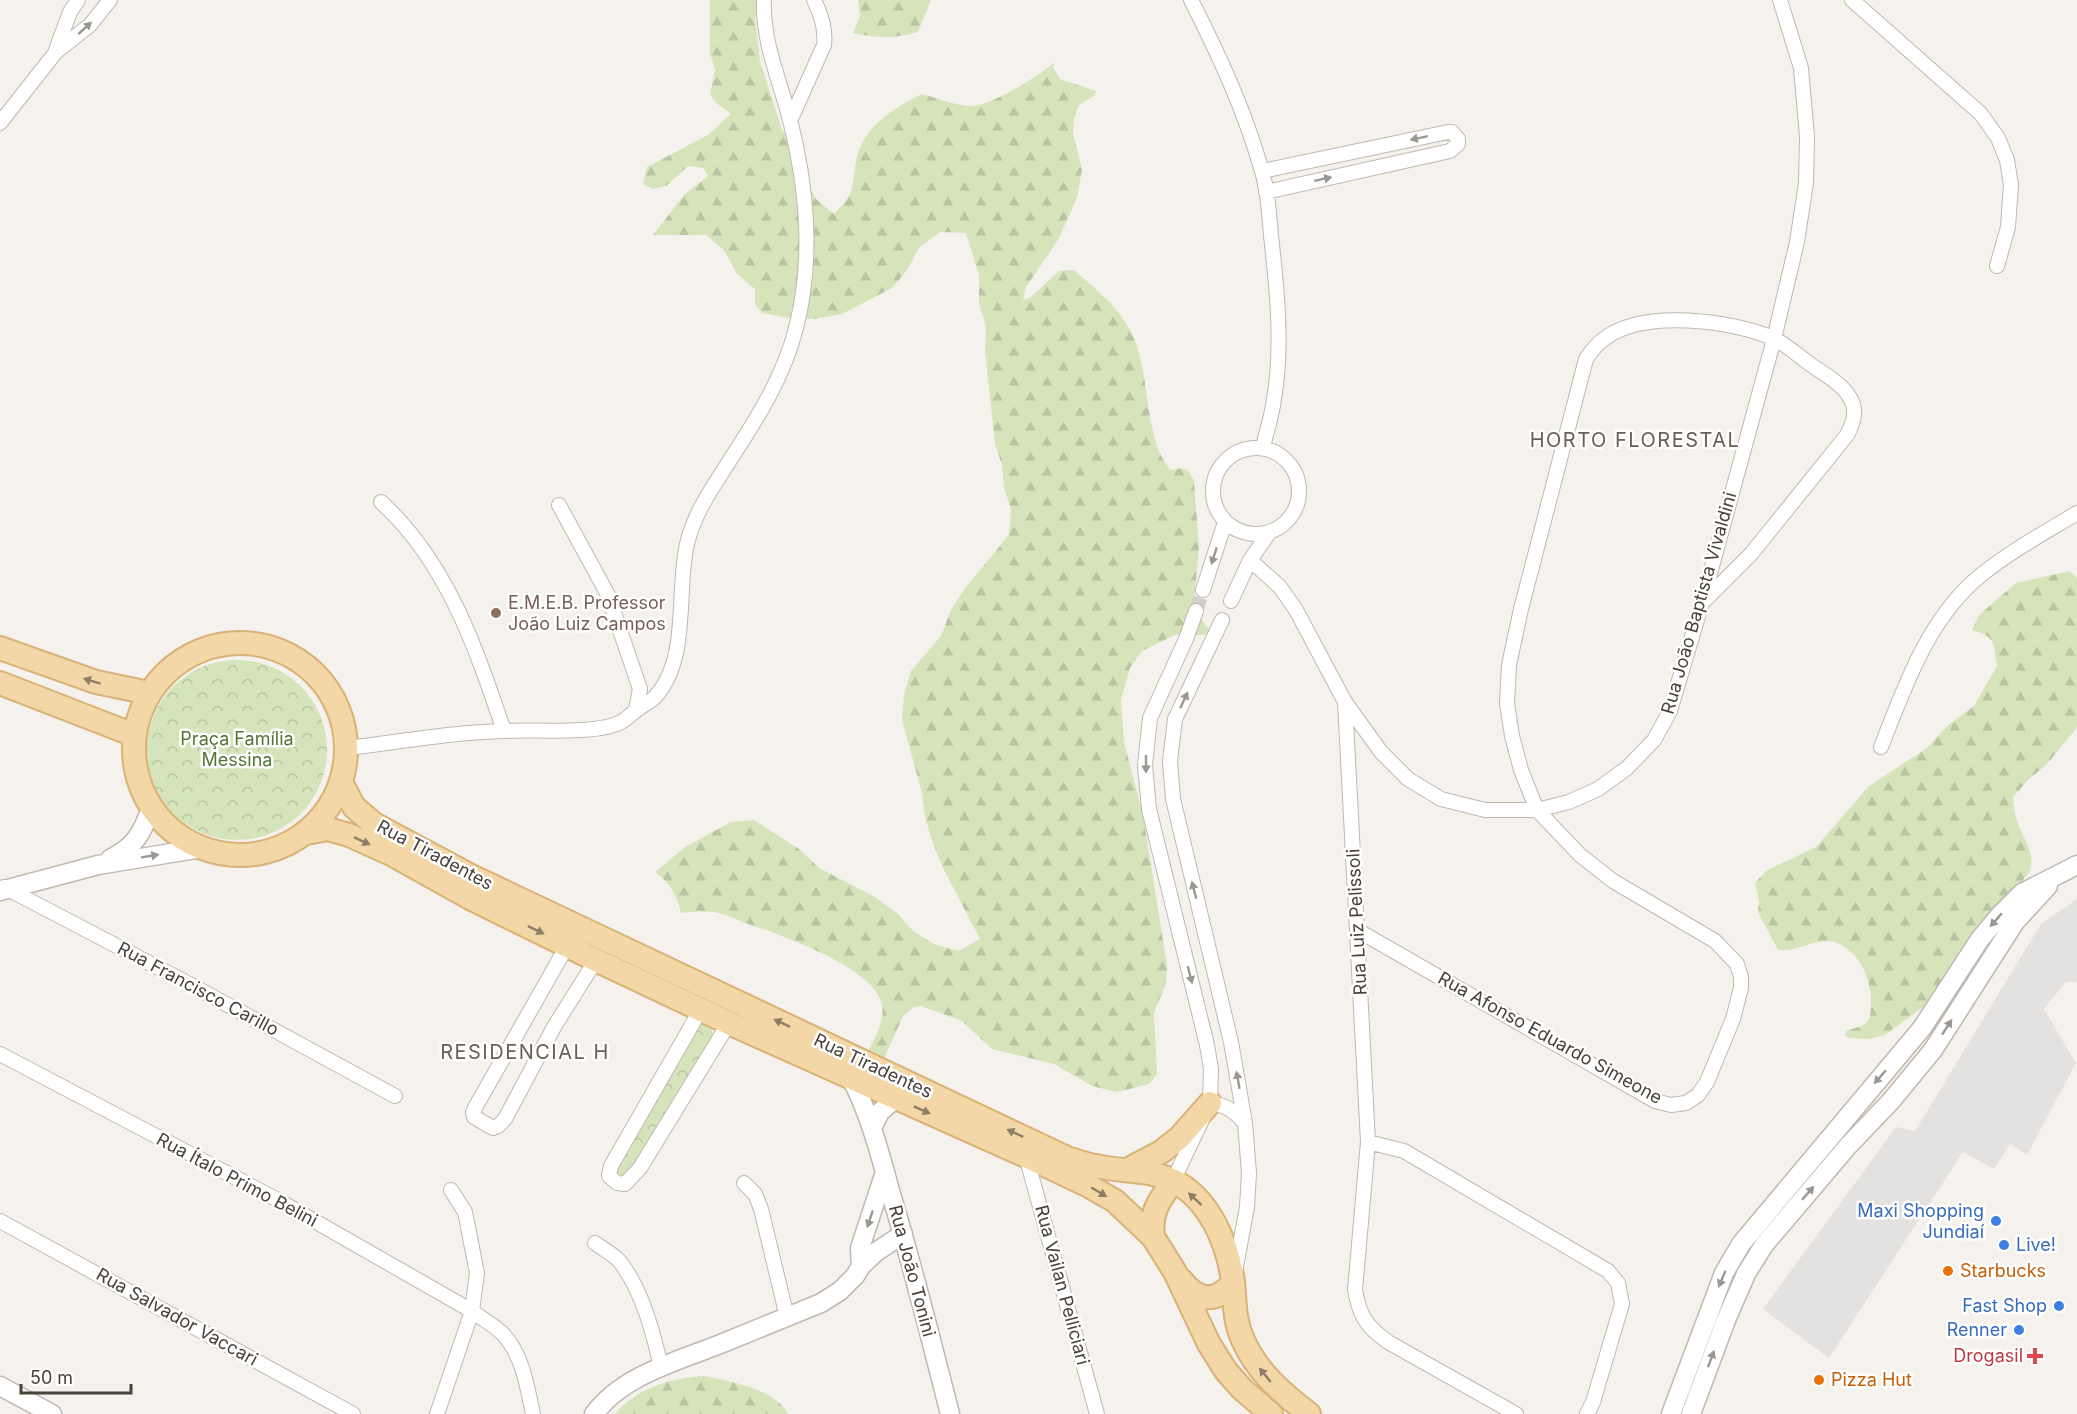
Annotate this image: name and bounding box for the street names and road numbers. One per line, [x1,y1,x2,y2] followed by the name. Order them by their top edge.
[1657,489,1740,716] street label: Rua João Baptista Vivaldini
[374,815,497,894] street label: Rua Tiradentes
[1342,848,1371,996] street label: Rua Luiz Pelissoli
[114,937,282,1040] street label: Rua Francisco Carillo
[1435,967,1666,1108] street label: Rua Afonso Eduardo Simeone
[811,1029,936,1102] street label: Rua Tiradentes
[153,1127,322,1231] street label: Rua Ítalo Primo Belini
[885,1203,940,1339] street label: Rua João Tonini
[1031,1203,1094,1367] street label: Rua Vailan Pelliciari
[93,1263,262,1370] street label: Rua Salvador Vaccari

